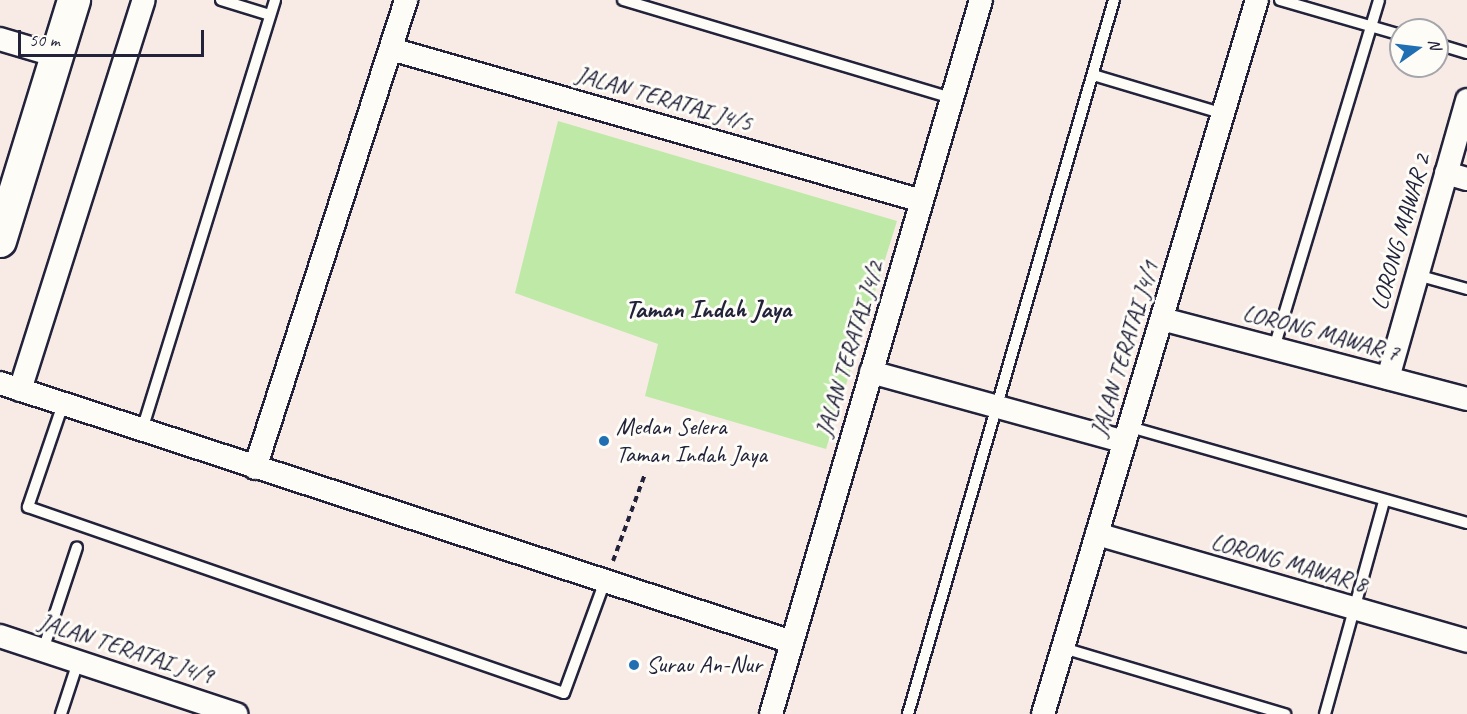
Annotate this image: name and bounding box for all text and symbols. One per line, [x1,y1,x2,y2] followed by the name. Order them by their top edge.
[21,18,207,56] scale bar
[1389,18,1449,78] north arrow
[29,29,60,51] text: 50 m
[1424,37,1445,51] text: N
[573,60,755,138] street label: JALAN TERATAI J4/5
[1365,150,1437,314] street label: LORONG MAWAR 2
[810,258,890,440] street label: JALAN TERATAI J4/2
[1085,258,1165,440] street label: JALAN TERATAI J4/1
[625,293,791,325] district label: Taman Indah Jaya
[1239,298,1403,368] street label: LORONG MAWAR 7
[616,413,767,469] place label: Medan Selera Taman Indah Jaya
[597,434,611,448] marker: Medan Selera Taman Indah Jaya
[1207,527,1371,599] street label: LORONG MAWAR 8
[35,607,217,691] street label: JALAN TERATAI J4/9
[646,651,761,679] place label: Surau An-Nur
[627,658,641,672] marker: Surau An-Nur

